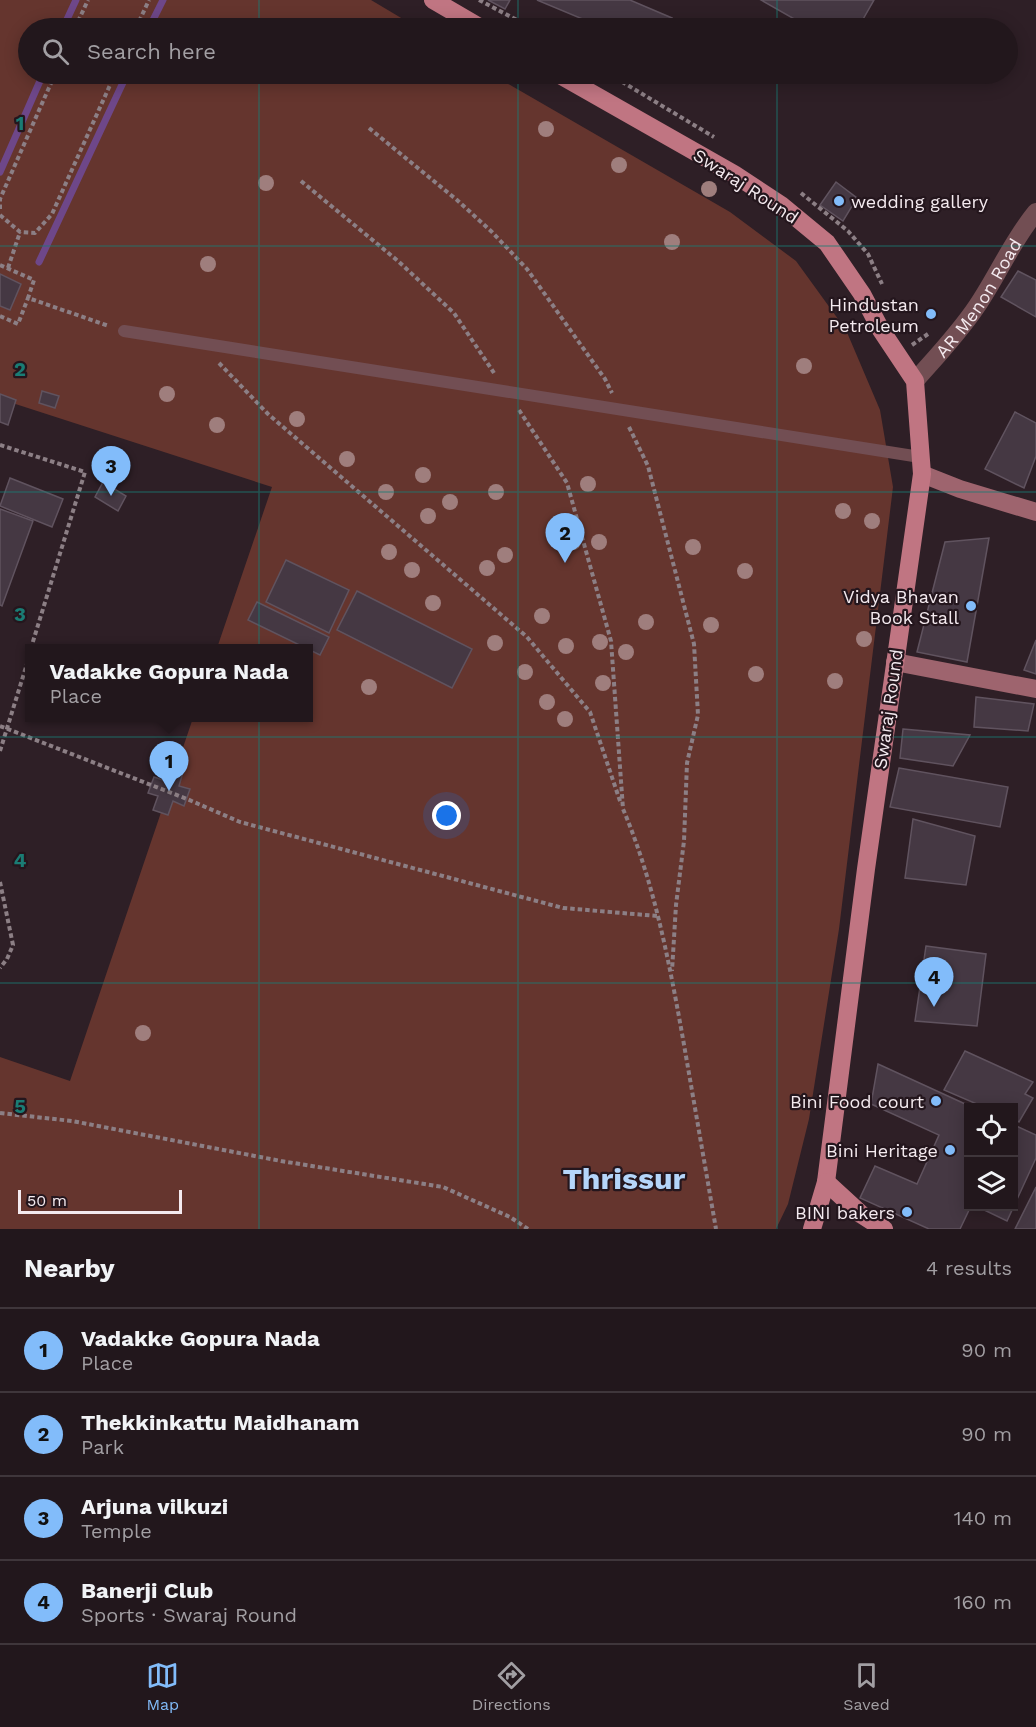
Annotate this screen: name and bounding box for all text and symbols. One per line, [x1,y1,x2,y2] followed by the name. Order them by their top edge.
[18,18,1018,84] search box
[39,35,72,68] icon: search
[87,39,216,64] text: Search here
[16,111,24,135] text: 1
[690,144,802,228] street label: Swaraj Round
[851,191,989,212] place label: wedding gallery
[832,194,846,208] marker: wedding gallery
[931,234,1025,361] street label: AR Menon Road
[829,294,919,336] place label: Hindustan Petroleum
[924,307,938,321] marker: Hindustan Petroleum
[14,357,26,381] text: 2
[92,446,130,496] pin: 3
[546,514,584,563] pin: 2
[843,586,959,628] place label: Vidya Bhavan Book Stall
[964,599,978,613] marker: Vidya Bhavan Book Stall
[14,602,26,626] text: 3
[25,644,313,722] popup
[869,648,907,770] street label: Swaraj Round
[50,659,288,684] text: Vadakke Gopura Nada
[50,684,102,708] text: Place
[150,742,188,791] pin: 1
[432,801,461,830] your location
[14,848,27,872] text: 4
[914,958,954,1007] pin: 4
[790,1091,924,1112] place label: Bini Food court
[14,1094,26,1118] text: 5
[929,1094,943,1108] marker: Bini Food court
[964,1103,1018,1211] map controls
[964,1103,1018,1157] button: locate
[826,1140,938,1161] place label: Bini Heritage
[943,1143,957,1157] marker: Bini Heritage
[964,1157,1018,1211] button: layers
[562,1161,686,1196] district label: Thrissur
[18,1187,182,1214] scale bar
[27,1191,67,1210] text: 50 m
[795,1202,895,1223] place label: BINI bakers
[900,1205,914,1219] marker: BINI bakers
[24,1253,115,1283] text: Nearby
[926,1256,1012,1280] text: 4 results
[81,1326,320,1351] text: Vadakke Gopura Nada
[39,1338,48,1362] text: 1
[961,1338,1012,1362] text: 90 m
[81,1351,133,1375] text: Place
[81,1410,360,1435] text: Thekkinkattu Maidhanam
[38,1422,49,1446] text: 2
[961,1422,1012,1446] text: 90 m
[81,1435,124,1459] text: Park
[81,1494,228,1519] text: Arjuna vilkuzi
[38,1506,49,1530] text: 3
[954,1506,1012,1530] text: 140 m
[81,1519,152,1543] text: Temple
[81,1578,213,1603] text: Banerji Club
[37,1590,50,1614] text: 4
[954,1590,1012,1614] text: 160 m
[81,1603,297,1627] text: Sports · Swaraj Round
[146,1659,179,1714] tab: Map
[472,1659,551,1714] tab: Directions
[843,1659,890,1714] tab: Saved

